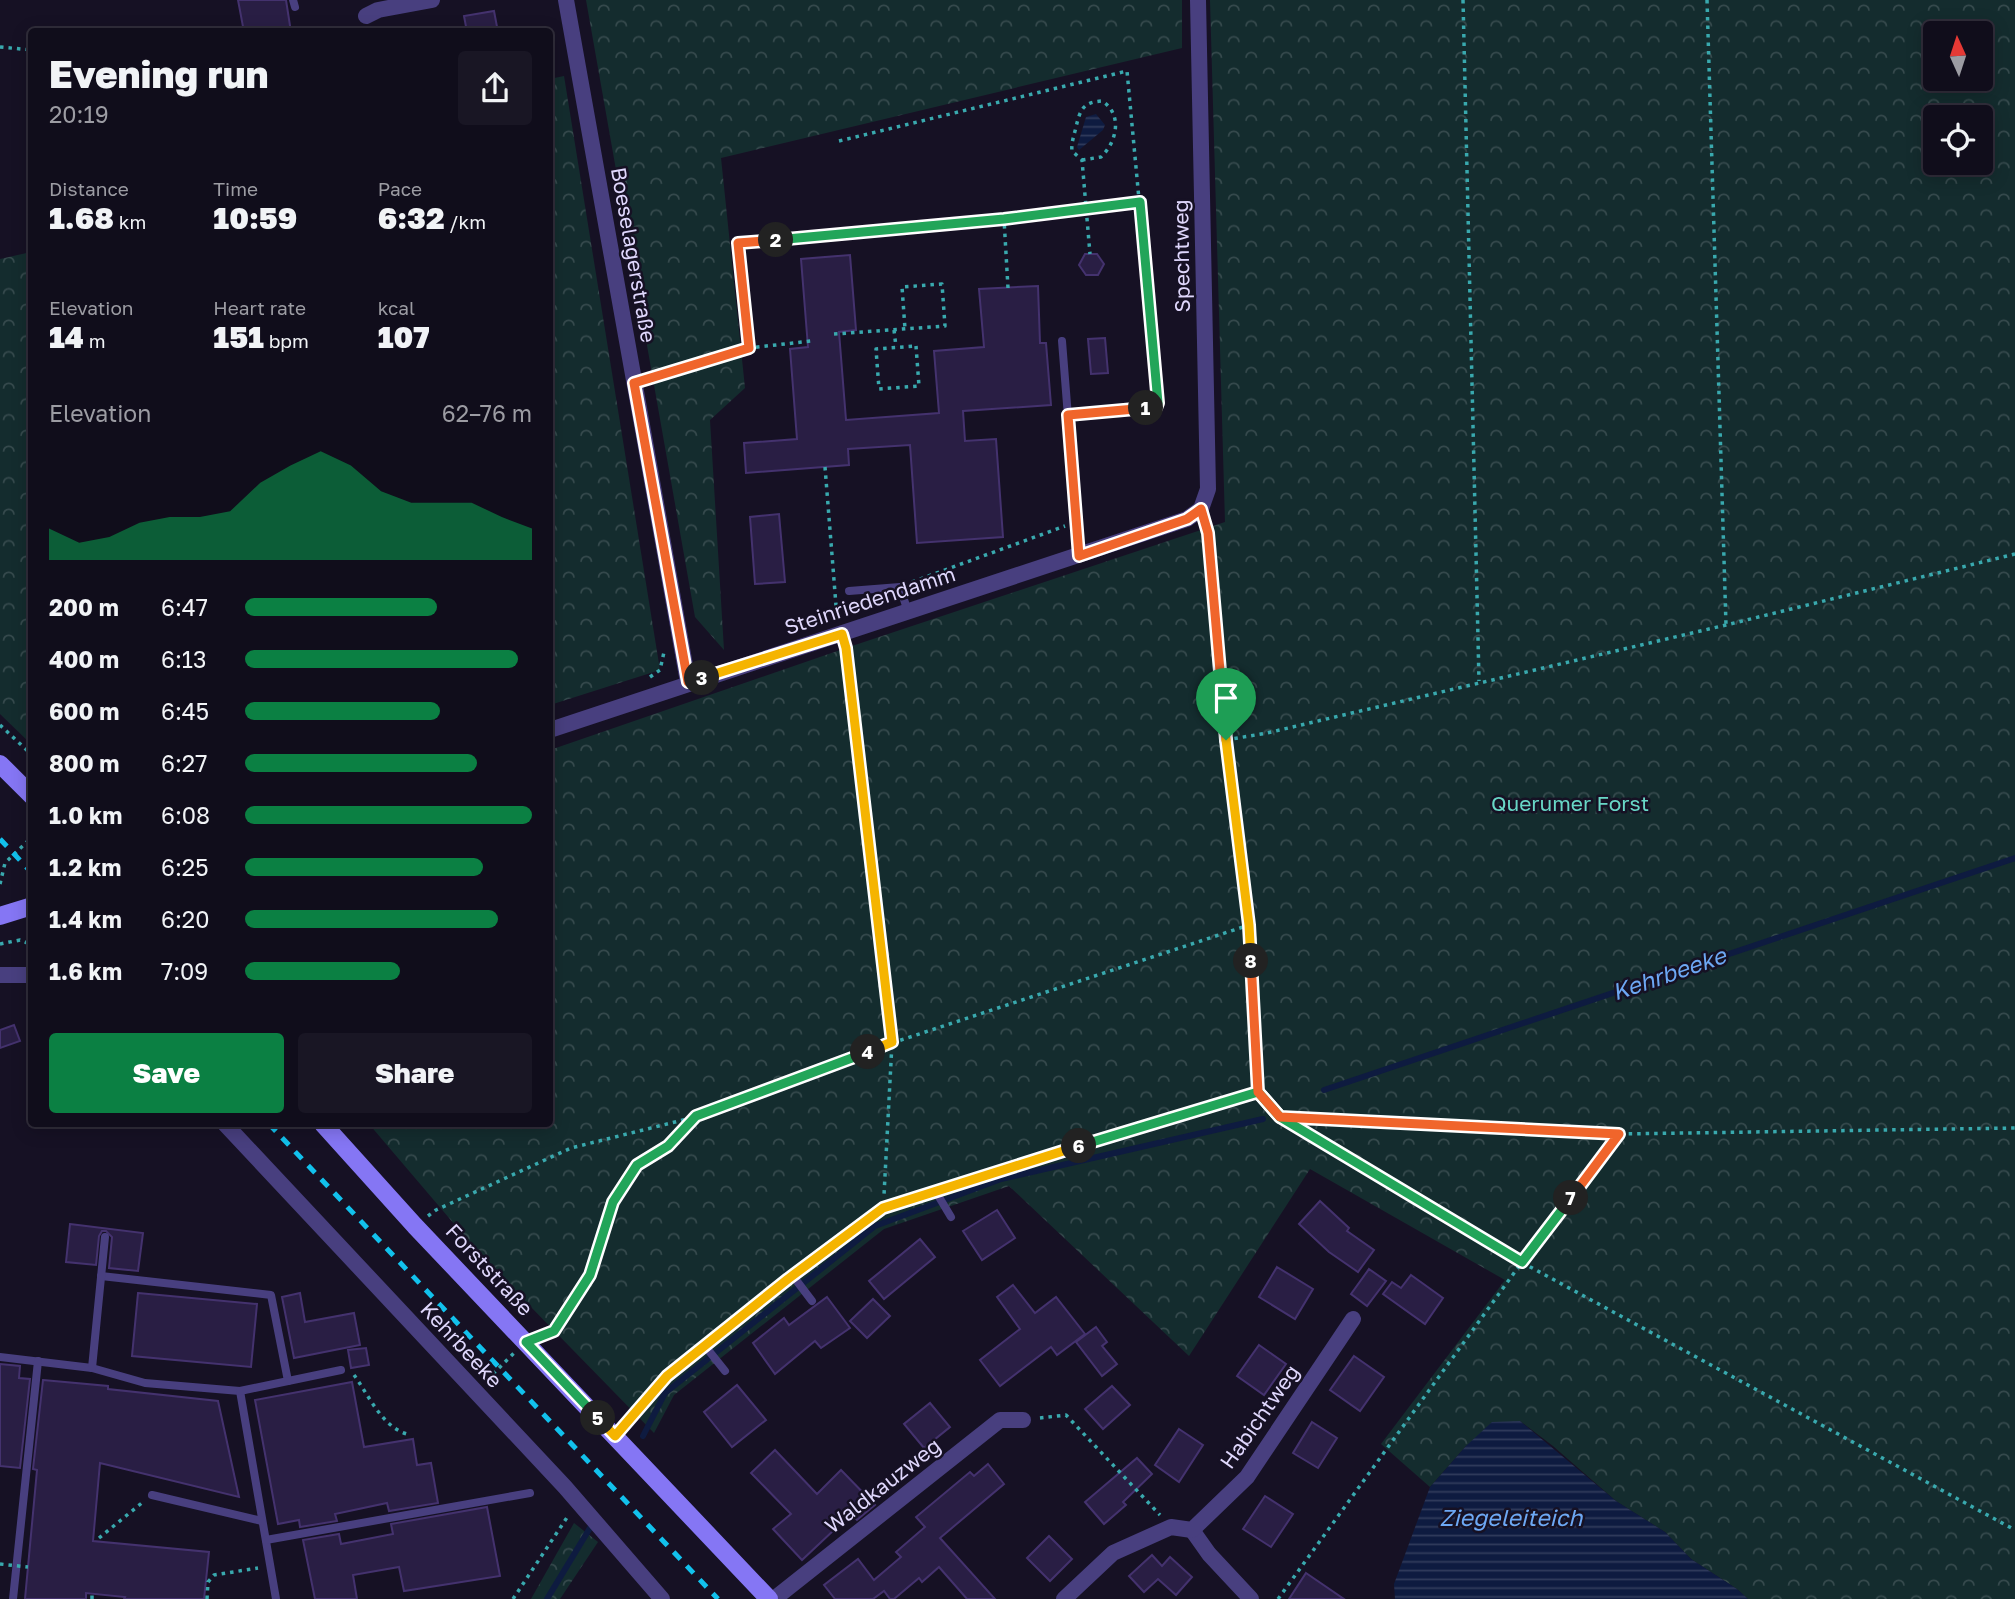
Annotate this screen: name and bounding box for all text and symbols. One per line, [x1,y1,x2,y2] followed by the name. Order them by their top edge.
[1923,21,1993,91] north arrow
[1923,21,1993,175] map controls
[49,51,268,96] text: Evening run
[458,51,532,125] button: share
[49,100,109,128] text: 20:19
[1923,105,1993,175] button: locate
[606,165,662,345] street label: Boeselagerstraße
[49,177,129,200] text: Distance
[213,177,258,200] text: Time
[378,177,422,200] text: Pace
[1167,199,1195,313] street label: Spechtweg
[49,200,114,236] text: 1.68
[213,200,297,236] text: 10:59
[378,200,445,236] text: 6:32
[114,210,146,233] text: km
[445,210,486,233] text: /km
[758,222,794,258] pin: 2
[770,228,781,251] text: 2
[49,296,134,319] text: Elevation
[213,296,306,319] text: Heart rate
[378,296,415,319] text: kcal
[49,319,84,355] text: 14
[213,319,264,355] text: 151
[378,319,430,355] text: 107
[84,329,105,352] text: m
[264,329,309,352] text: bpm
[1128,390,1164,426] pin: 1
[1141,396,1150,419] text: 1
[49,399,151,427] text: Elevation
[442,399,532,427] text: 62–76 m
[781,560,958,640] street label: Steinriedendamm
[49,593,119,621] text: 200 m
[161,593,208,621] text: 6:47
[49,645,119,673] text: 400 m
[161,645,206,673] text: 6:13
[684,660,720,696] pin: 3
[696,666,707,689] text: 3
[1196,668,1256,740] pin
[1207,679,1245,717] icon: arrive
[49,697,119,725] text: 600 m
[161,697,209,725] text: 6:45
[49,749,120,777] text: 800 m
[161,749,207,777] text: 6:27
[1491,790,1649,816] park label: Querumer Forst
[49,801,122,829] text: 1.0 km
[161,801,210,829] text: 6:08
[49,853,121,881] text: 1.2 km
[161,853,209,881] text: 6:25
[49,905,122,933] text: 1.4 km
[161,905,209,933] text: 6:20
[1608,940,1731,1006] water label: Kehrbeeke
[1234,944,1268,978] pin: 8
[1244,949,1257,972] text: 8
[49,957,122,985] text: 1.6 km
[161,957,208,985] text: 7:09
[49,1033,284,1113] button: Save
[298,1033,532,1113] button: Share
[850,1034,886,1070] pin: 4
[862,1040,873,1063] text: 4
[1062,1128,1096,1164] pin: 6
[1072,1134,1085,1157] text: 6
[1554,1180,1588,1216] pin: 7
[1565,1186,1576,1209] text: 7
[441,1218,539,1321] street label: Forststraße
[415,1296,508,1393] street label: Kehrbeeke
[1214,1359,1305,1473] street label: Habichtweg
[580,1400,616,1436] pin: 5
[592,1406,603,1429] text: 5
[819,1432,945,1538] street label: Waldkauzweg
[1440,1503,1583,1531] water label: Ziegeleiteich

